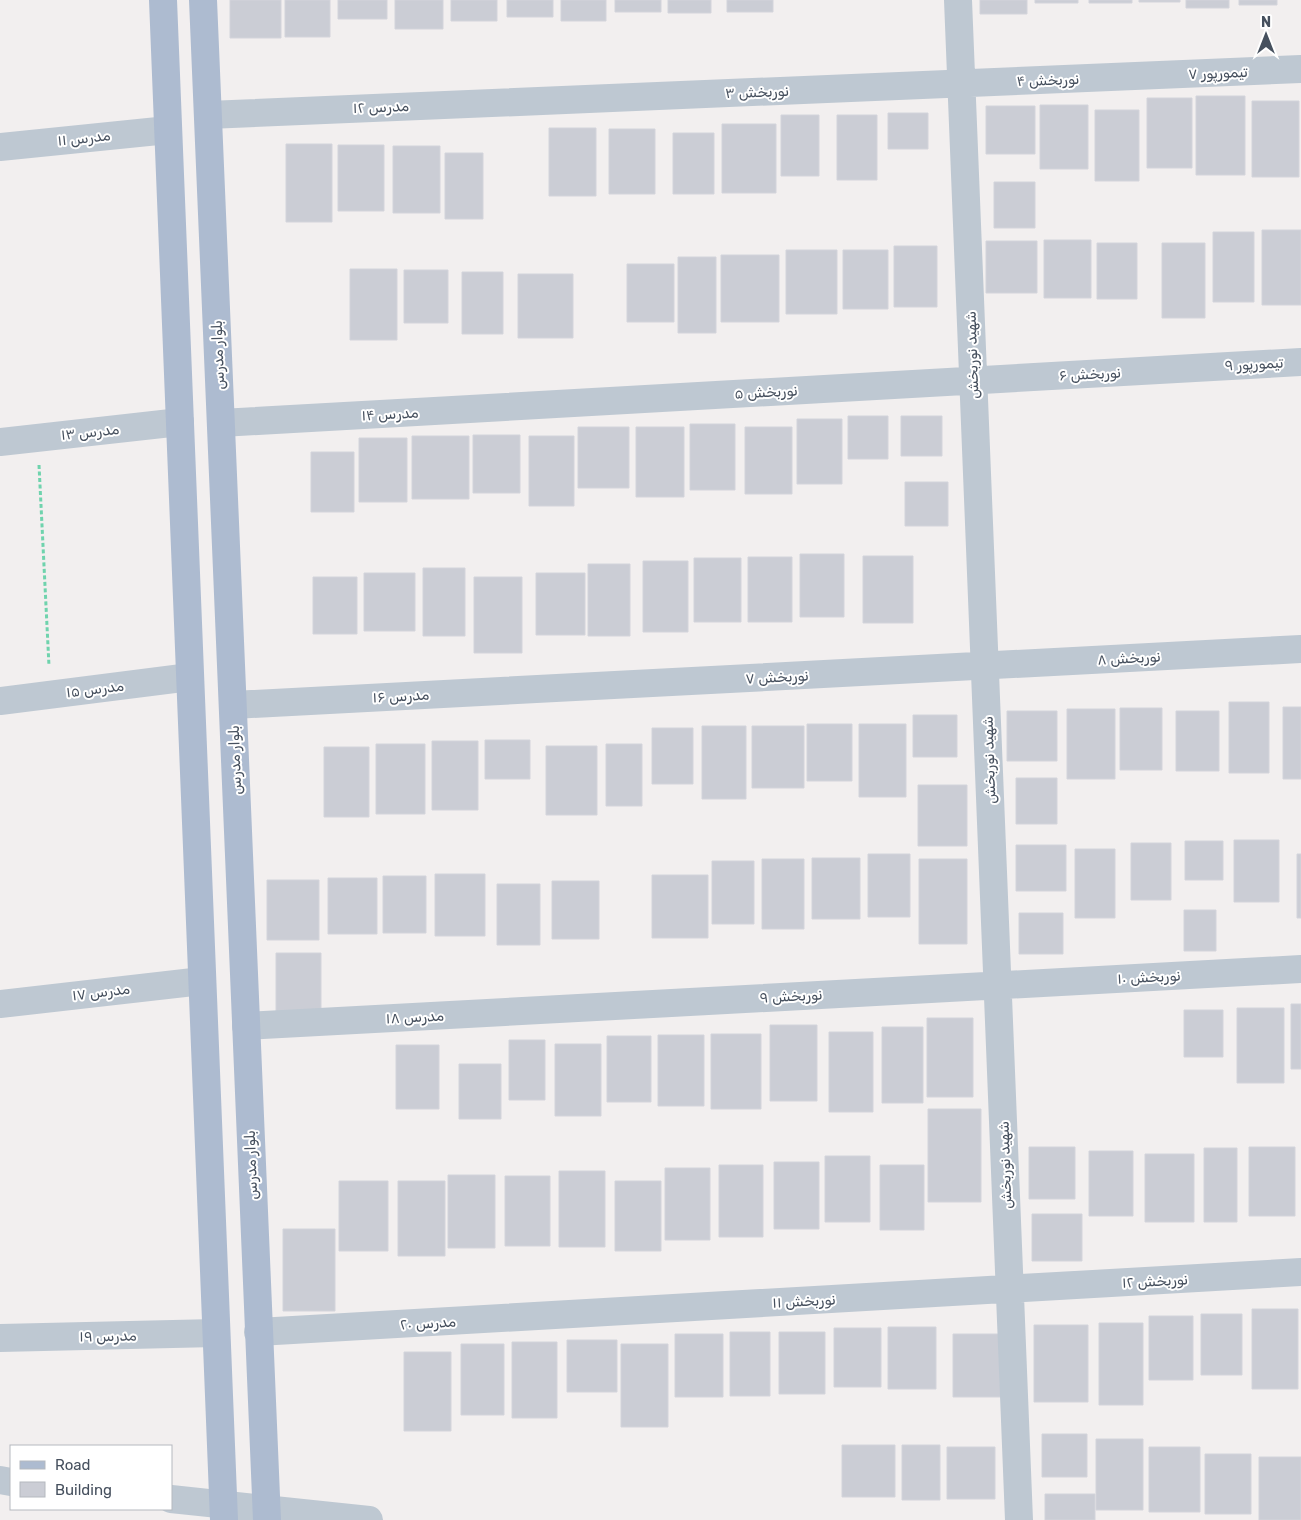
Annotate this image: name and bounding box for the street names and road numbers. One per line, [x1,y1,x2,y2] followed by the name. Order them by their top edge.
[1188,63,1248,84] street label: تیمورپور ۷
[1016,70,1080,90] street label: نوربخش ۴
[725,82,789,102] street label: نوربخش ۳
[353,97,409,117] street label: مدرس ۱۲
[56,126,112,150] street label: مدرس ۱۱
[961,311,983,399] street label: شهید نوربخش
[208,320,228,390] street label: بلوار مدرس
[1224,353,1284,376] street label: تیمورپور ۹
[1058,363,1122,385] street label: نوربخش ۶
[734,381,798,403] street label: نوربخش ۵
[361,404,419,424] street label: مدرس ۱۴
[60,420,120,444] street label: مدرس ۱۳
[1097,647,1161,669] street label: نوربخش ۸
[745,666,809,688] street label: نوربخش ۷
[65,677,125,701] street label: مدرس ۱۵
[372,686,430,706] street label: مدرس ۱۶
[978,716,1000,804] street label: شهید نوربخش
[225,725,245,795] street label: بلوار مدرس
[1117,966,1181,988] street label: نوربخش ۱۰
[71,980,131,1004] street label: مدرس ۱۷
[759,985,823,1007] street label: نوربخش ۹
[385,1006,445,1028] street label: مدرس ۱۸
[994,1121,1016,1209] street label: شهید نوربخش
[241,1130,261,1200] street label: بلوار مدرس
[1121,1270,1189,1292] street label: نوربخش ۱۲
[772,1290,836,1312] street label: نوربخش ۱۱
[399,1313,457,1333] street label: مدرس ۲۰
[79,1326,137,1346] street label: مدرس ۱۹

